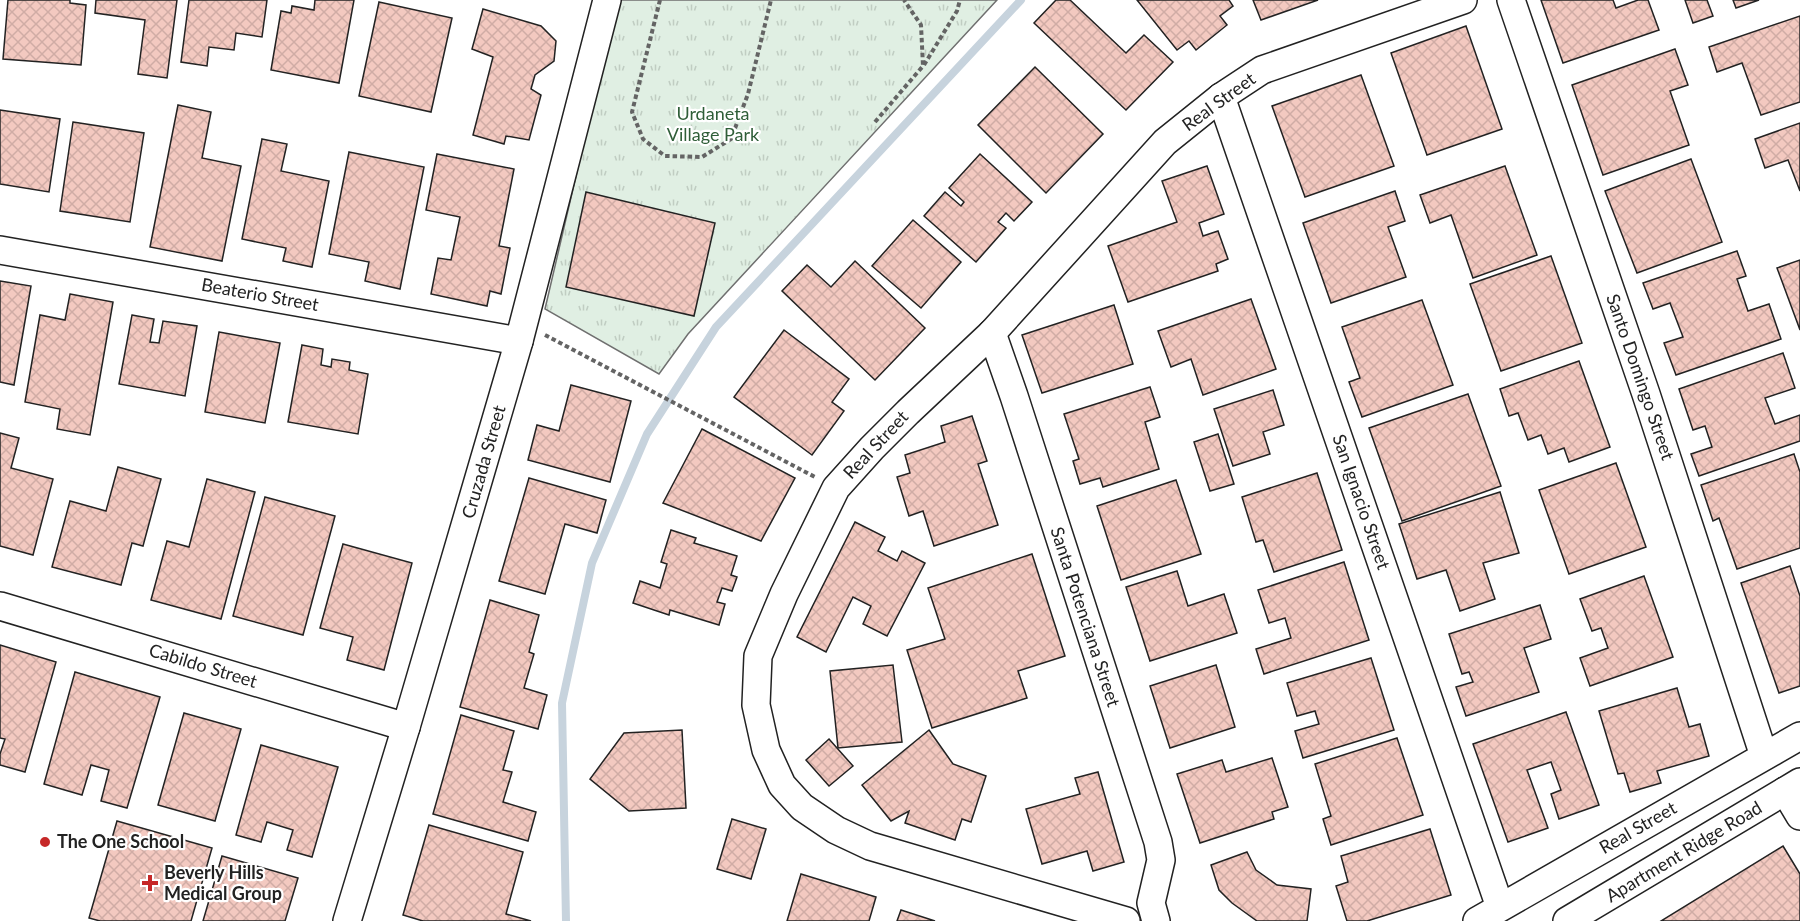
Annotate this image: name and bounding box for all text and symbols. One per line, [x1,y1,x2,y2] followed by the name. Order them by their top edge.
[1177,67,1260,135] street label: Real Street
[667,102,760,145] park label: Urdaneta Village Park
[200,273,321,315] street label: Beaterio Street
[1602,291,1680,463] street label: Santo Domingo Street
[456,402,510,521] street label: Cruzada Street
[838,405,913,483] street label: Real Street
[1329,431,1396,573] street label: San Ignacio Street
[1046,524,1126,710] street label: Santa Potenciana Street
[147,638,261,692] street label: Cabildo Street
[1595,796,1680,858] street label: Real Street
[1601,796,1766,906] street label: Apartment Ridge Road
[57,830,184,852] place label: The One School
[38,835,52,849] marker: The One School
[164,861,282,904] place label: Beverly Hills Medical Group
[141,874,159,892] marker: Beverly Hills Medical Group

